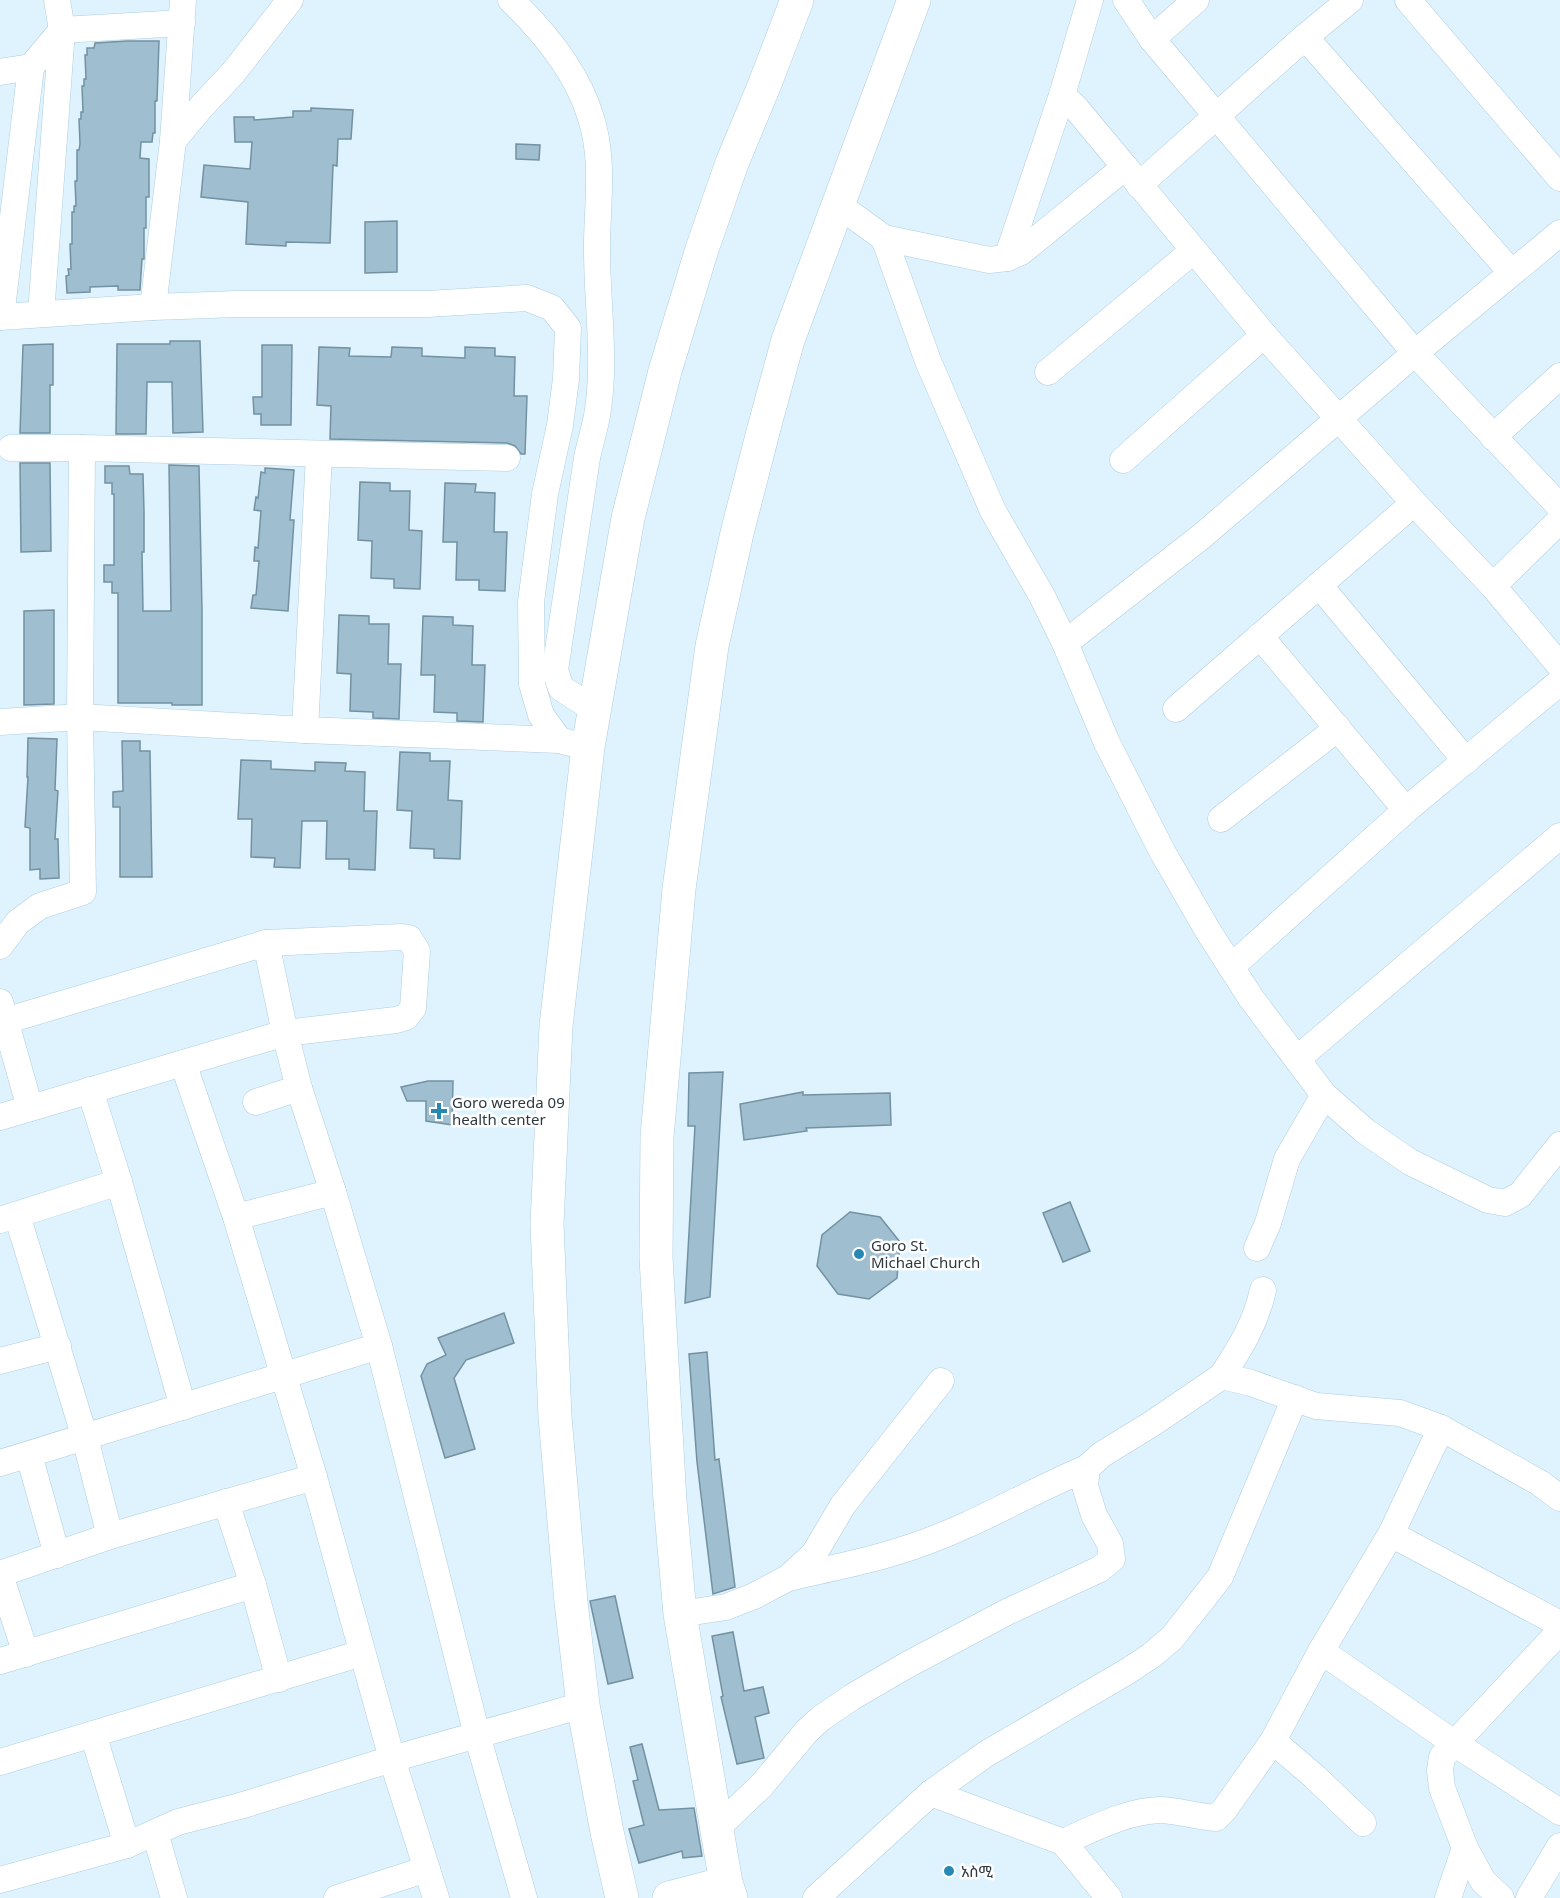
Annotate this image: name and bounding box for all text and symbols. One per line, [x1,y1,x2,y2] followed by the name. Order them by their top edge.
[452,1092,565,1129] place label: Goro wereda 09 health center
[430,1102,448,1120] marker: Goro wereda 09 health center
[871,1235,980,1272] place label: Goro St. Michael Church
[852,1247,866,1261] marker: Goro St. Michael Church
[961,1861,993,1881] place label: አስሚ
[942,1864,956,1878] marker: አስሚ

